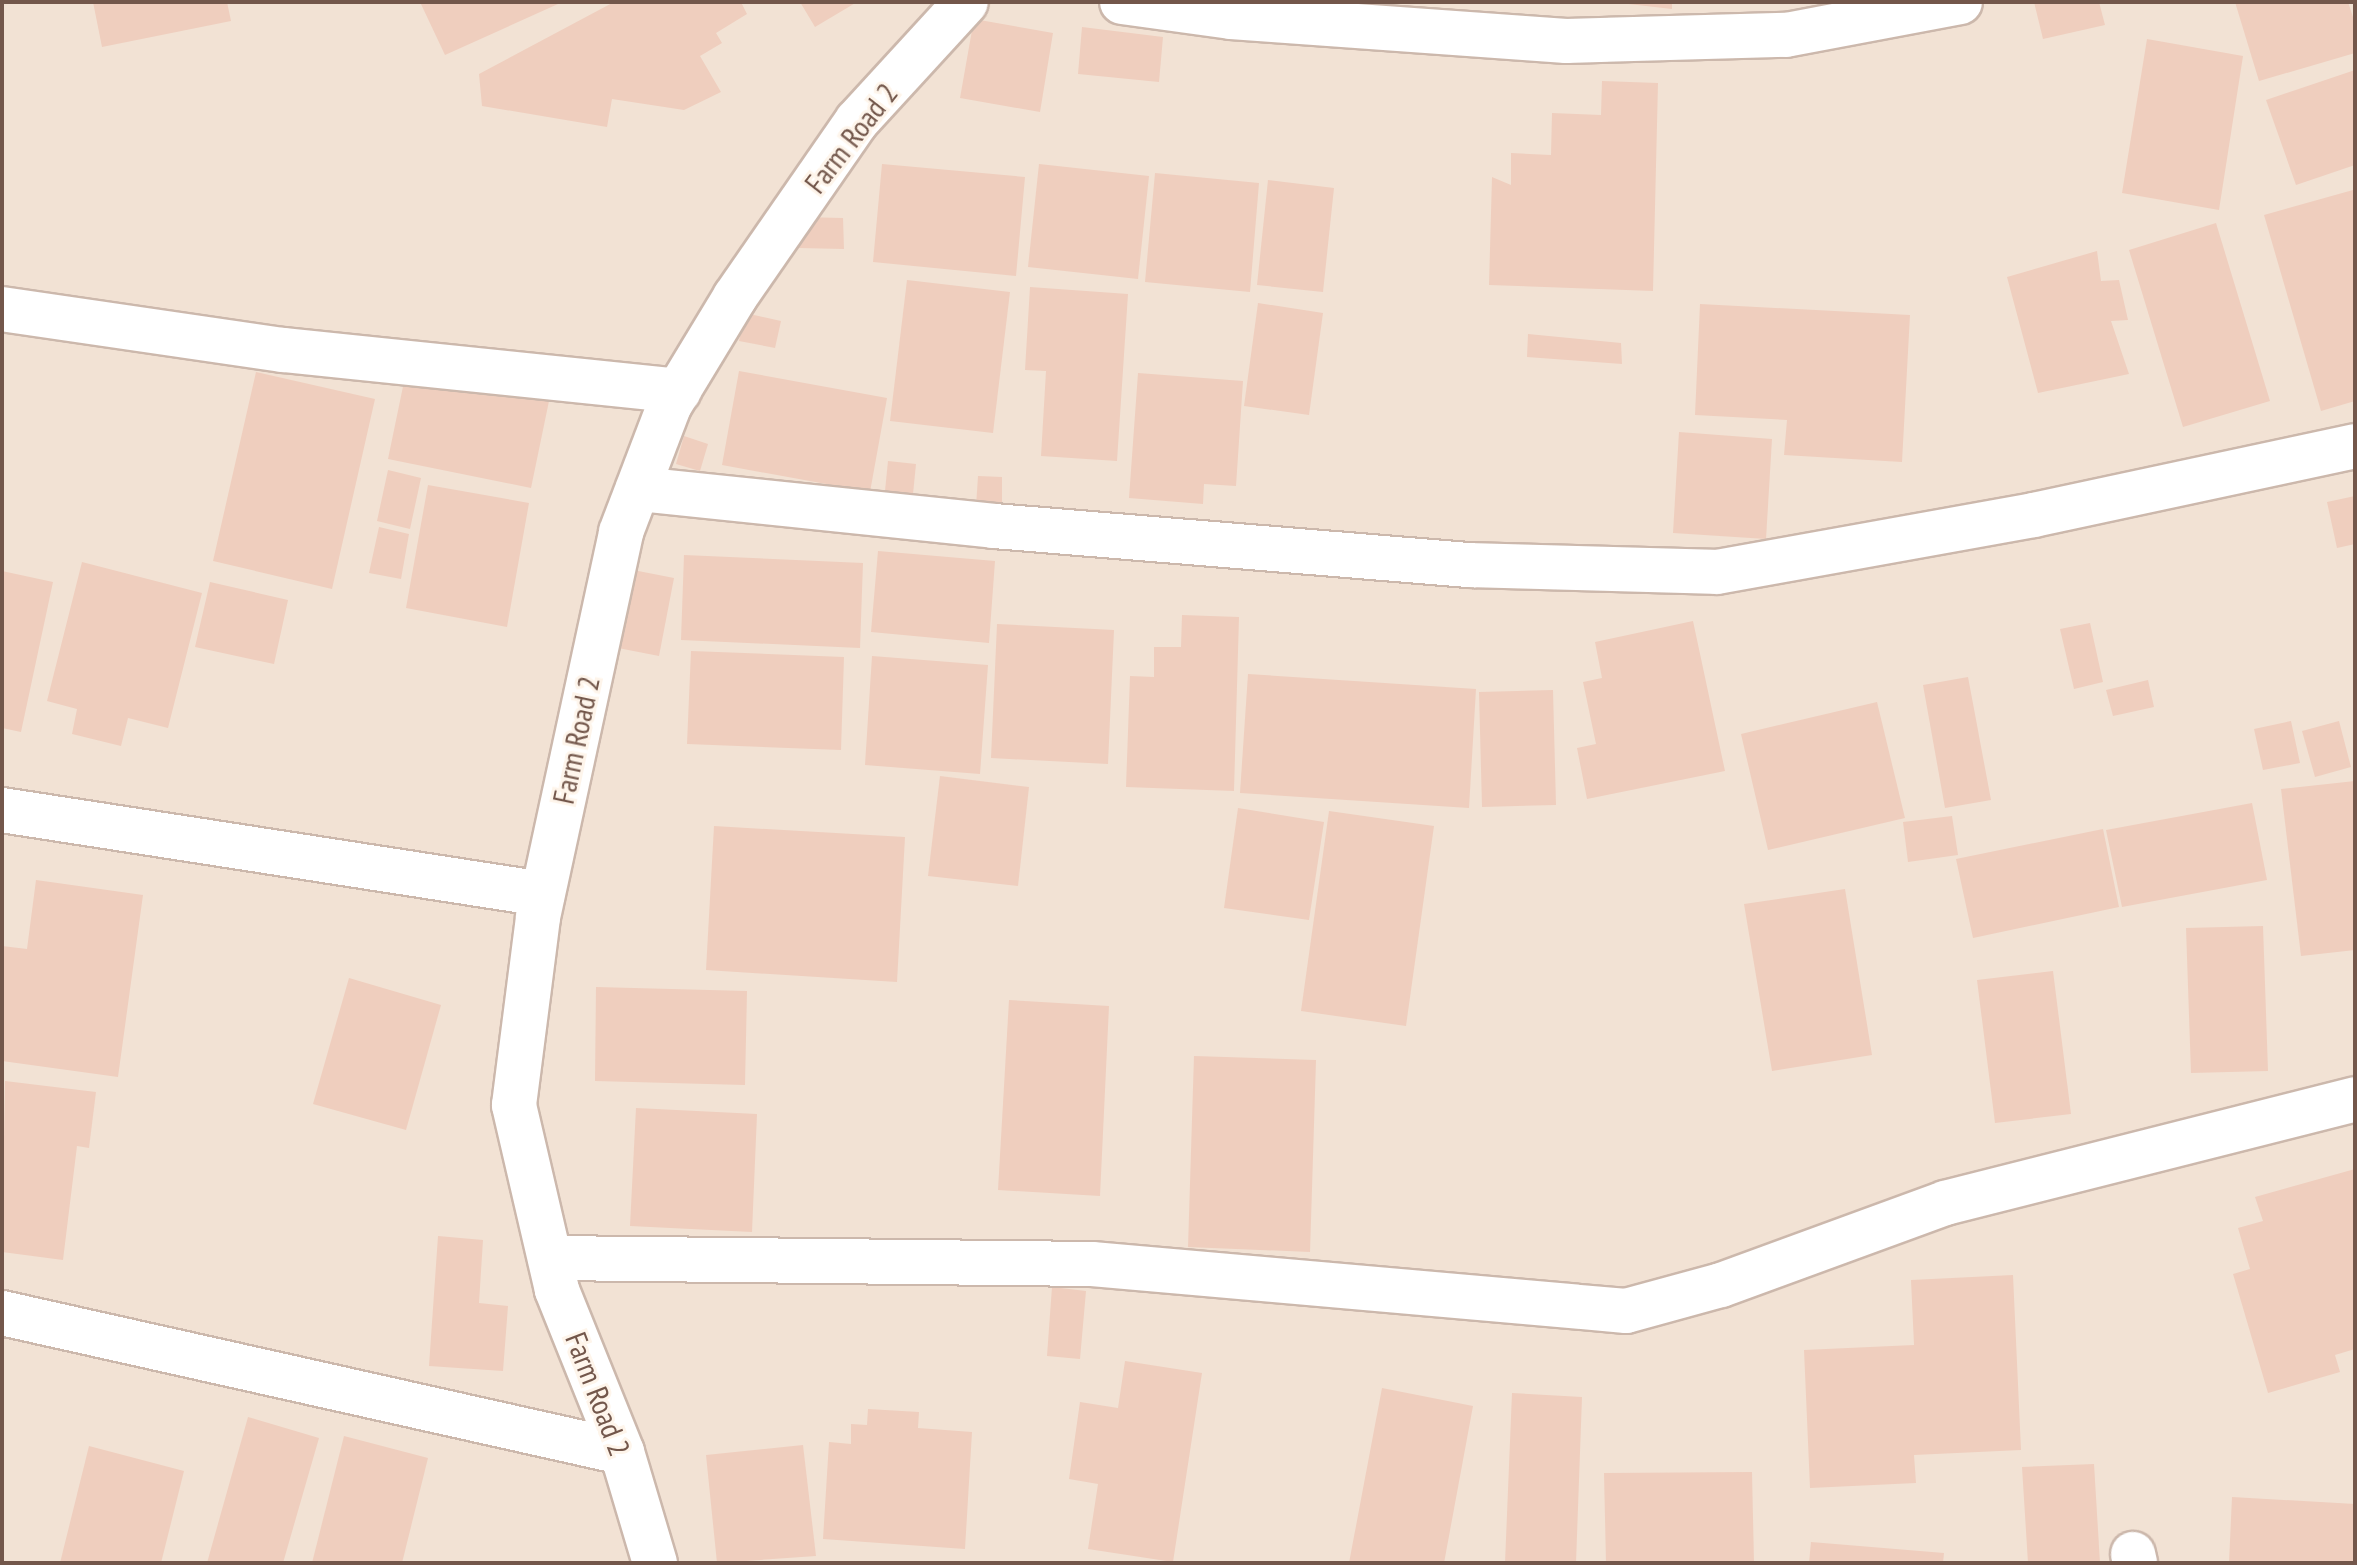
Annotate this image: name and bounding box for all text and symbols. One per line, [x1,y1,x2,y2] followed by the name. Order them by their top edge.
[797,76,905,200] street label: Farm Road 2
[545,673,607,807] street label: Farm Road 2
[558,1327,638,1461] street label: Farm Road 2

